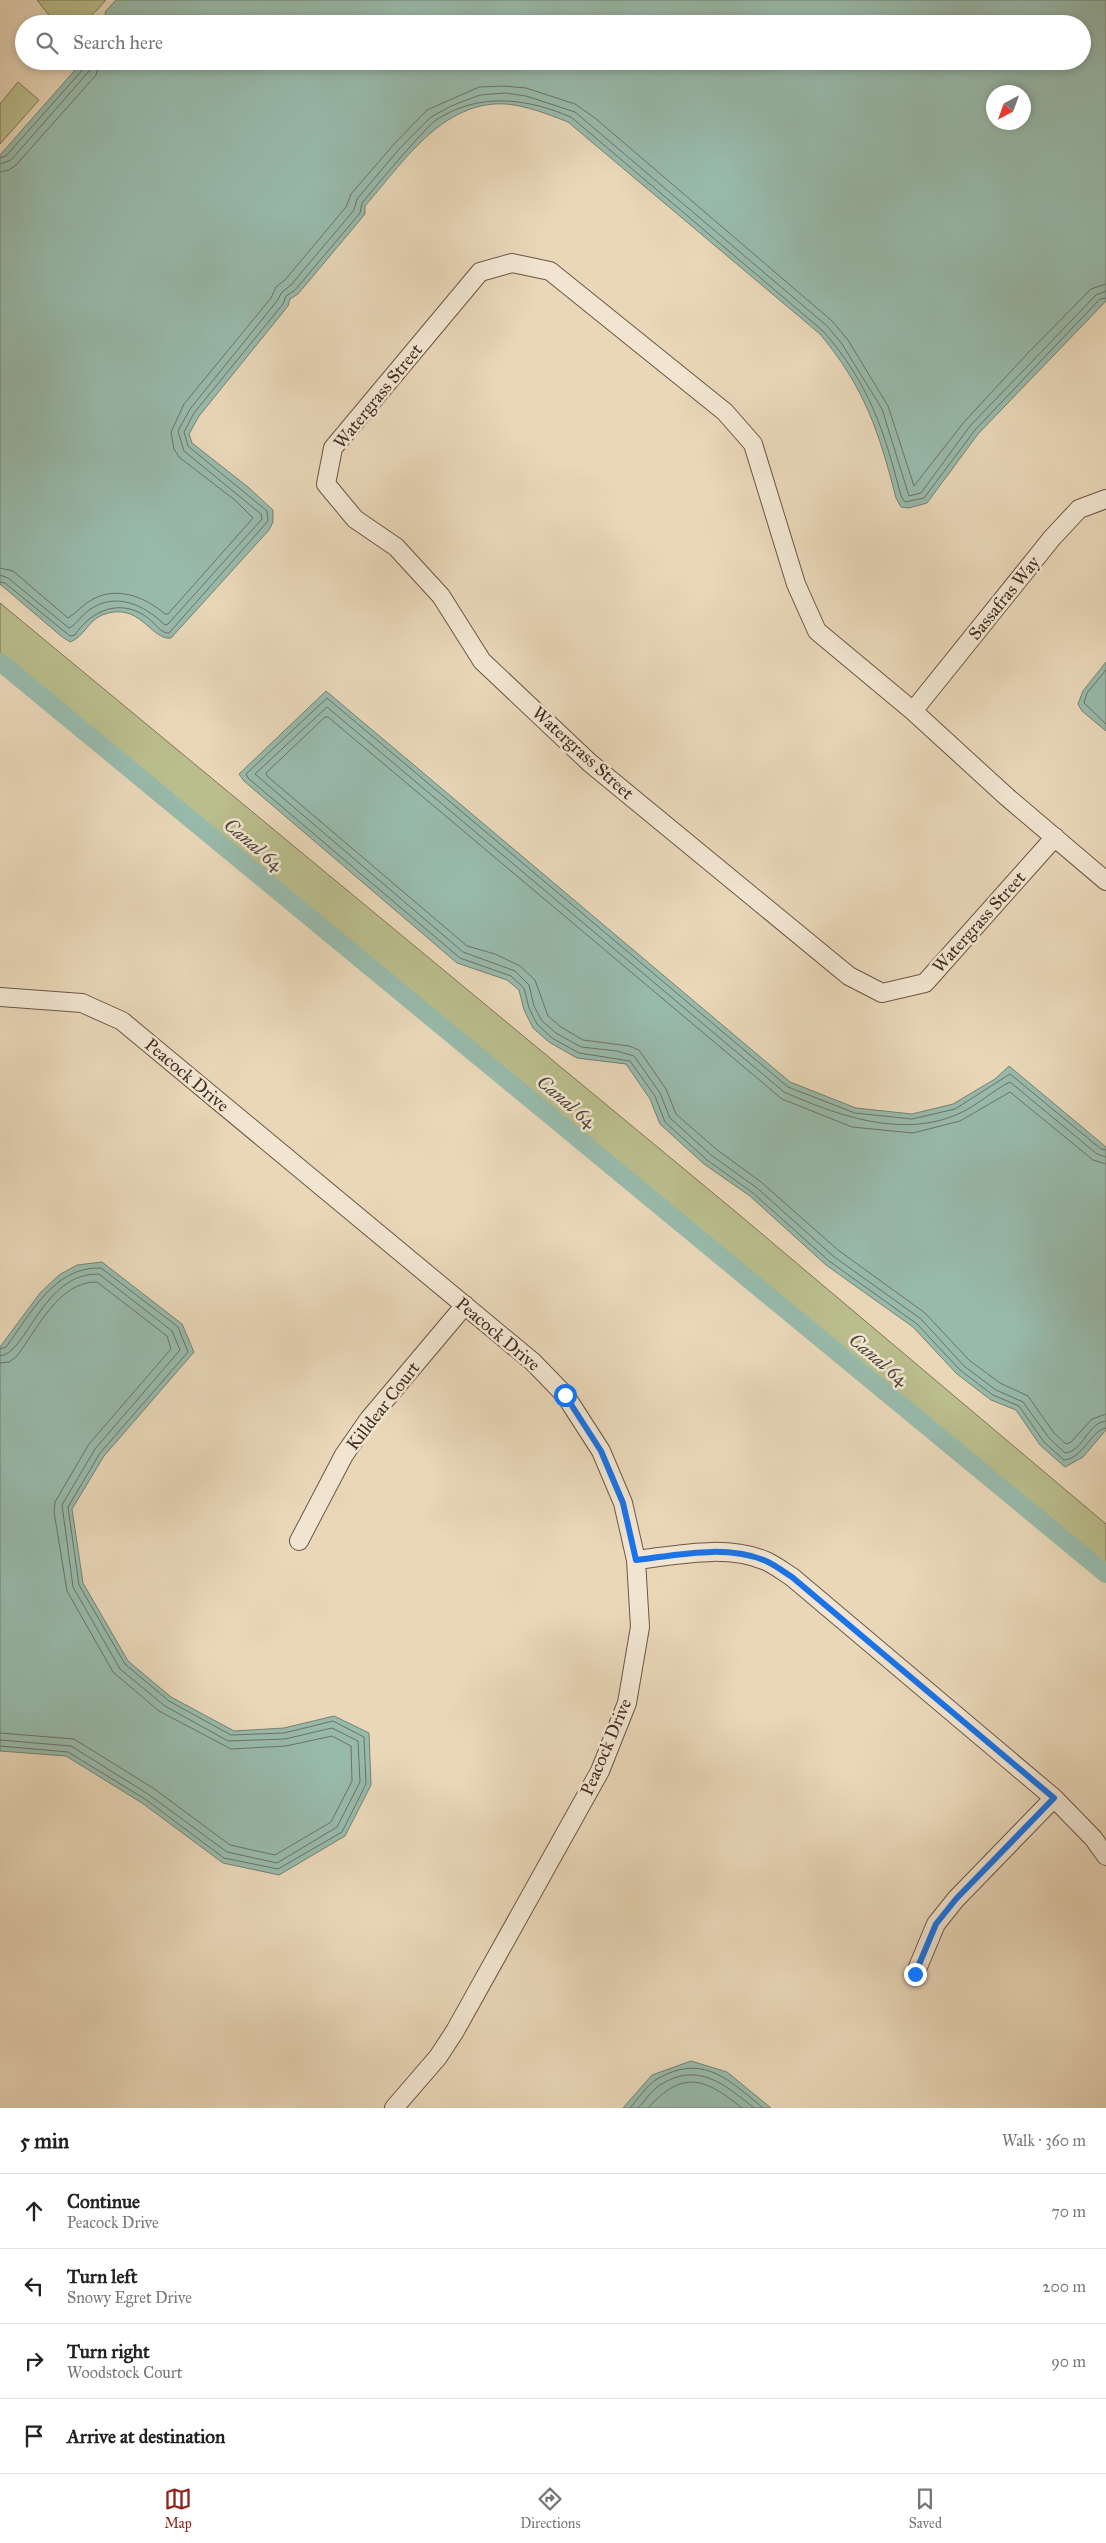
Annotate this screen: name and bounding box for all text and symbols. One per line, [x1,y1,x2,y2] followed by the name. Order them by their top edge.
[15,15,1091,70] search box
[33,29,61,57] icon: search
[73,31,163,54] text: Search here
[986,85,1031,130] north arrow
[329,338,428,454] street label: Watergrass Street
[963,551,1045,644] street label: Sassafras Way
[527,702,639,805] street label: Watergrass Street
[219,813,288,876] water label: Canal 64
[928,866,1031,978] street label: Watergrass Street
[140,1033,234,1117] street label: Peacock Drive
[532,1070,601,1133] water label: Canal 64
[451,1292,545,1376] street label: Peacock Drive
[844,1328,913,1391] water label: Canal 64
[342,1357,425,1455] street label: Killdear Court
[554,1384,577,1407] route start
[576,1695,636,1799] street label: Peacock Drive
[904,1963,927,1986] route end
[20,2128,69,2154] text: 5 min
[1002,2131,1086,2150] text: Walk · 360 m
[67,2190,140,2213] text: Continue
[20,2197,48,2225] icon: ahead
[1051,2202,1086,2221] text: 70 m
[67,2213,159,2232] text: Peacock Drive
[67,2265,137,2288] text: Turn left
[20,2272,48,2300] icon: left
[1043,2277,1086,2296] text: 200 m
[67,2288,192,2307] text: Snowy Egret Drive
[67,2340,150,2363] text: Turn right
[20,2347,48,2375] icon: right
[1051,2352,1086,2371] text: 90 m
[67,2363,183,2382] text: Woodstock Court
[20,2422,48,2450] icon: arrive
[67,2425,225,2448] text: Arrive at destination
[164,2485,192,2532] tab: Map
[520,2485,581,2532] tab: Directions
[909,2485,942,2532] tab: Saved

